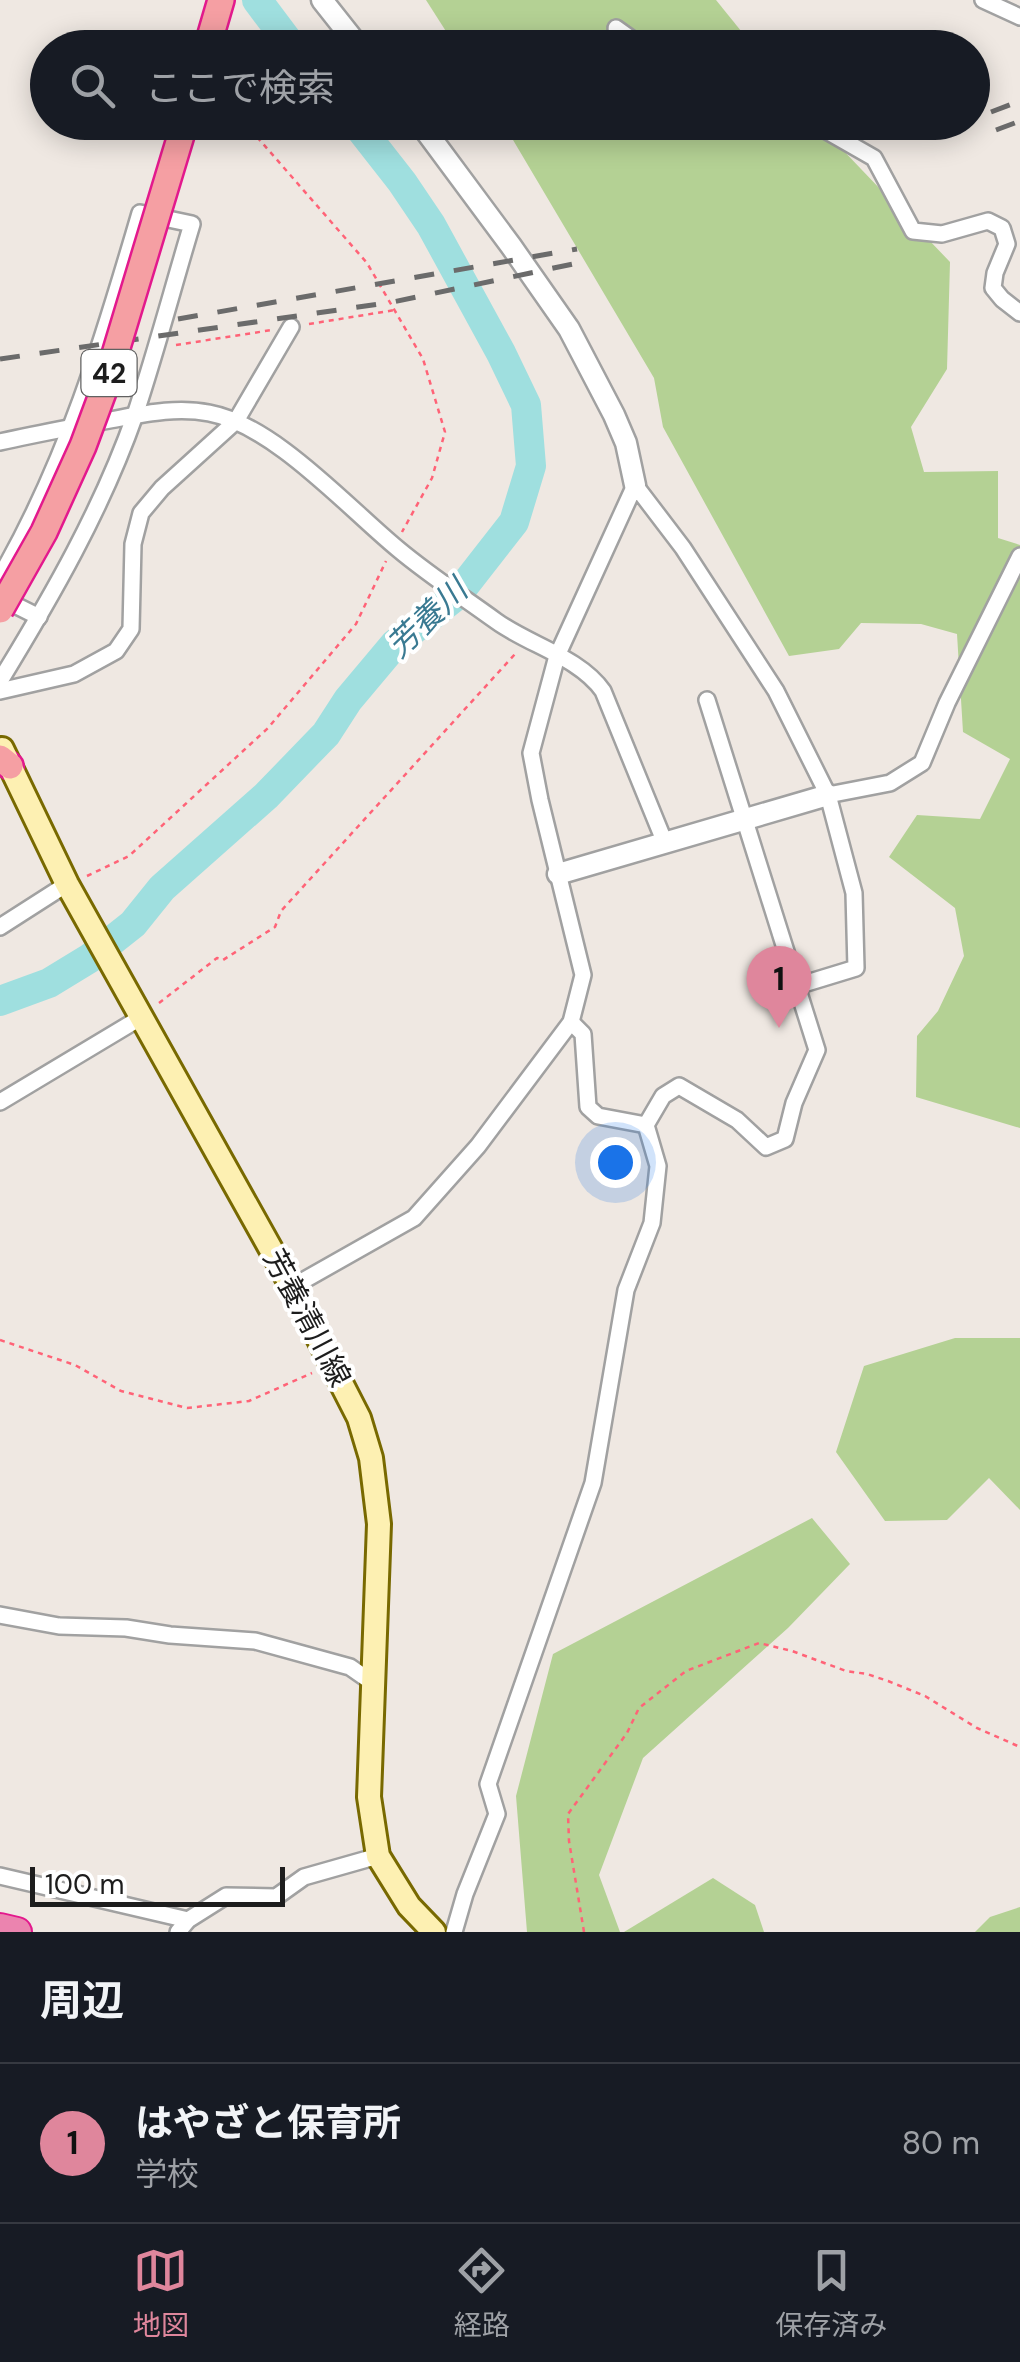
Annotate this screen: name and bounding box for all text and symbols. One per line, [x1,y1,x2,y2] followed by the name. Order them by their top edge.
[30,30,990,140] search box
[65,58,120,113] icon: search
[145,63,335,113] text: ここで検索
[82,350,136,396] road number: 42
[378,567,478,666] water label: 芳養川
[746,946,812,1028] pin: 1
[590,1137,641,1188] your location
[255,1242,360,1393] street label: 芳養清川線
[30,1862,285,1906] scale bar
[45,1866,124,1903] text: 100 m
[40,1973,124,2028] text: 周辺
[135,2098,401,2148] text: はやざと保育所
[67,2122,78,2164] text: 1
[902,2122,980,2164] text: 80 m
[135,2153,199,2195] text: 学校
[133,2243,189,2344] tab: 地図
[454,2243,510,2344] tab: 経路
[775,2243,887,2344] tab: 保存済み

